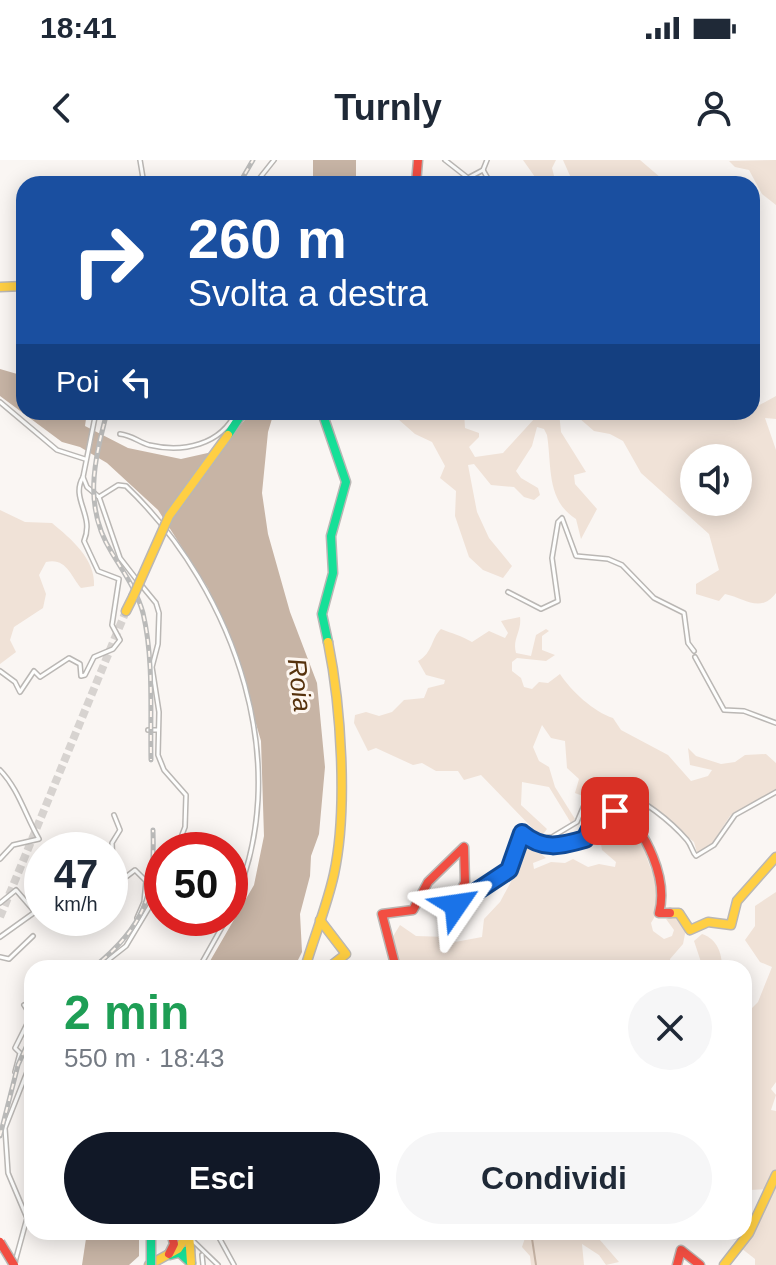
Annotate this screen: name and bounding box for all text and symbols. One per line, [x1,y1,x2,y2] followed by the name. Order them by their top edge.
[40,11,117,44] text: 18:41
[40,86,84,130] icon: back
[692,86,736,130] icon: person
[334,87,442,128] text: Turnly
[188,207,347,270] text: 260 m
[56,208,160,312] icon: right
[188,273,428,314] text: Svolta a destra
[115,360,159,404] icon: left
[56,365,99,398] text: Poi
[680,444,752,516] map controls
[680,444,752,516] button: sound
[282,657,318,713] water label: Roia
[581,777,649,845] pin
[593,789,637,833] icon: arrive
[144,832,248,936] speed limit sign: 50
[54,852,98,896] text: 47
[414,863,498,947] position arrow
[54,893,98,915] text: km/h
[64,986,189,1039] text: 2 min
[628,986,712,1070] button: close
[64,1043,224,1073] text: 550 m · 18:43
[64,1132,380,1224] button: Esci
[396,1132,712,1224] button: Condividi

